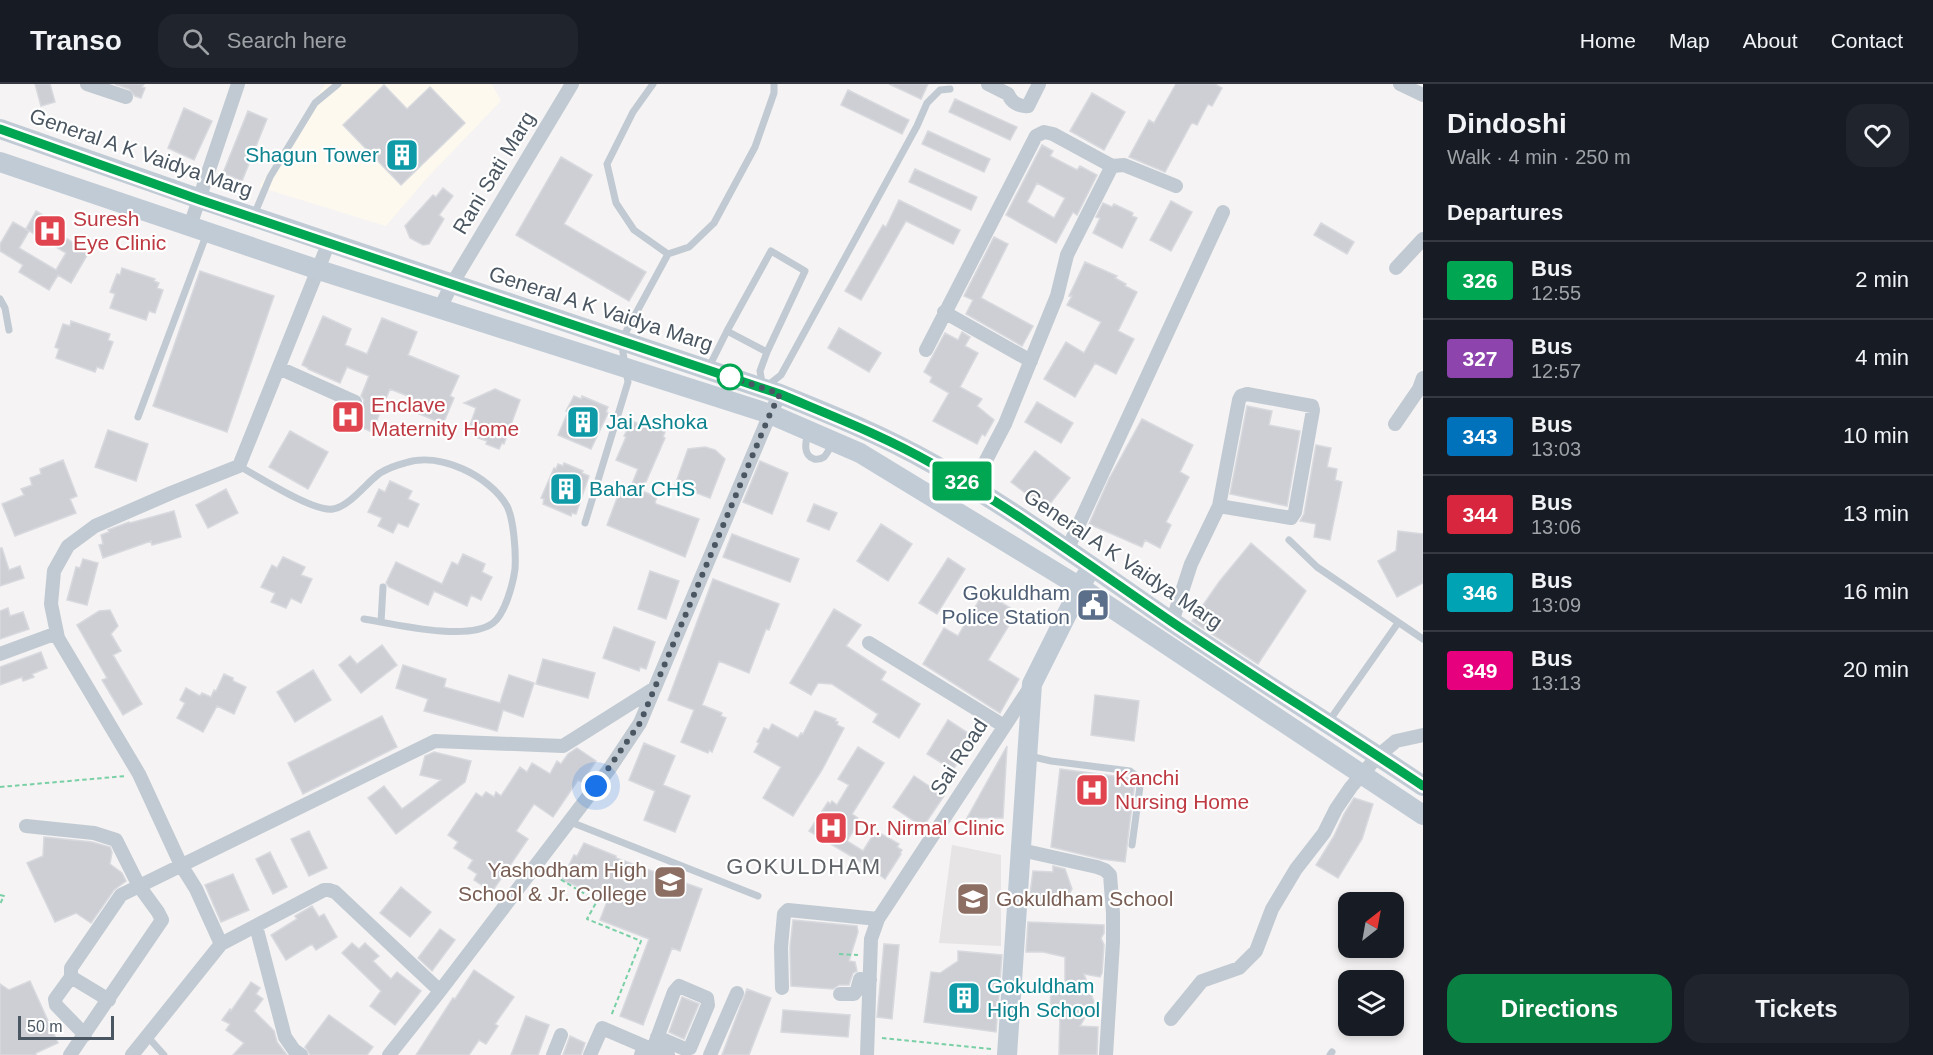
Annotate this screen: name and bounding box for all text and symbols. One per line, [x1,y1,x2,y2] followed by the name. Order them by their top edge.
[158,14,578,68] search box
[30,25,122,56] text: Transo
[179,25,212,58] icon: search
[227,28,347,53] text: Search here
[1580,29,1636,52] text: Home
[1669,29,1710,52] text: Map
[1743,29,1798,52] text: About
[1831,29,1903,52] text: Contact
[27,104,256,202] street label: General A K Vaidya Marg
[1846,104,1909,167] button: heart
[448,107,539,238] street label: Rani Sati Marg
[1447,108,1567,139] text: Dindoshi
[384,137,420,173] building icon: Shagun Tower
[245,143,379,166] place label: Shagun Tower
[1447,146,1631,168] text: Walk · 4 min · 250 m
[1447,200,1563,225] text: Departures
[73,207,166,254] place label: Suresh Eye Clinic
[32,213,68,249] hospital icon: Suresh Eye Clinic
[1531,256,1573,281] text: Bus
[486,261,716,356] street label: General A K Vaidya Marg
[1855,267,1909,292] text: 2 min
[1462,269,1498,292] text: 326
[1531,282,1581,304] text: 12:55
[1531,334,1573,359] text: Bus
[1855,345,1909,370] text: 4 min
[1462,347,1498,370] text: 327
[1531,360,1581,382] text: 12:57
[717,364,743,390] unlabelled marker
[371,393,519,440] place label: Enclave Maternity Home
[330,399,366,435] hospital icon: Enclave Maternity Home
[565,404,601,440] building icon: Jai Ashoka
[606,410,708,433] place label: Jai Ashoka
[1531,412,1573,437] text: Bus
[1843,423,1909,448] text: 10 min
[1462,425,1498,448] text: 343
[1531,438,1581,460] text: 13:03
[928,462,996,500] line badge: 326
[944,470,980,493] text: 326
[548,471,584,507] building icon: Bahar CHS
[589,477,695,500] place label: Bahar CHS
[1020,484,1227,634] street label: General A K Vaidya Marg
[1531,490,1573,515] text: Bus
[1843,501,1909,526] text: 13 min
[1462,503,1498,526] text: 344
[1531,516,1581,538] text: 13:06
[1531,568,1573,593] text: Bus
[1843,579,1909,604] text: 16 min
[942,581,1070,628] place label: Gokuldham Police Station
[1462,581,1498,604] text: 346
[1075,587,1111,623] public building icon: Gokuldham Police Station
[1531,594,1581,616] text: 13:09
[1531,646,1573,671] text: Bus
[1843,657,1909,682] text: 20 min
[1462,659,1498,682] text: 349
[1531,672,1581,694] text: 13:13
[925,714,992,799] street label: Sai Road
[1115,766,1249,813] place label: Kanchi Nursing Home
[581,771,611,801] your location
[1074,772,1110,808] hospital icon: Kanchi Nursing Home
[813,810,849,846] hospital icon: Dr. Nirmal Clinic
[854,816,1005,839] place label: Dr. Nirmal Clinic
[726,854,882,879] district label: GOKULDHAM
[458,858,647,905] place label: Yashodham High School & Jr. College
[652,864,688,900] school or university icon: Yashodham High School & Jr. College
[955,881,991,917] school or university icon: Gokuldham School
[996,887,1173,910] place label: Gokuldham School
[1338,892,1404,958] north arrow
[1338,892,1404,1036] map controls
[1338,970,1404,1036] button: layers
[987,974,1100,1021] place label: Gokuldham High School
[1447,974,1672,1043] button: Directions
[1684,974,1909,1043] button: Tickets
[946,980,982,1016] building icon: Gokuldham High School
[18,1013,114,1040] scale bar
[27,1018,63,1035] text: 50 m

